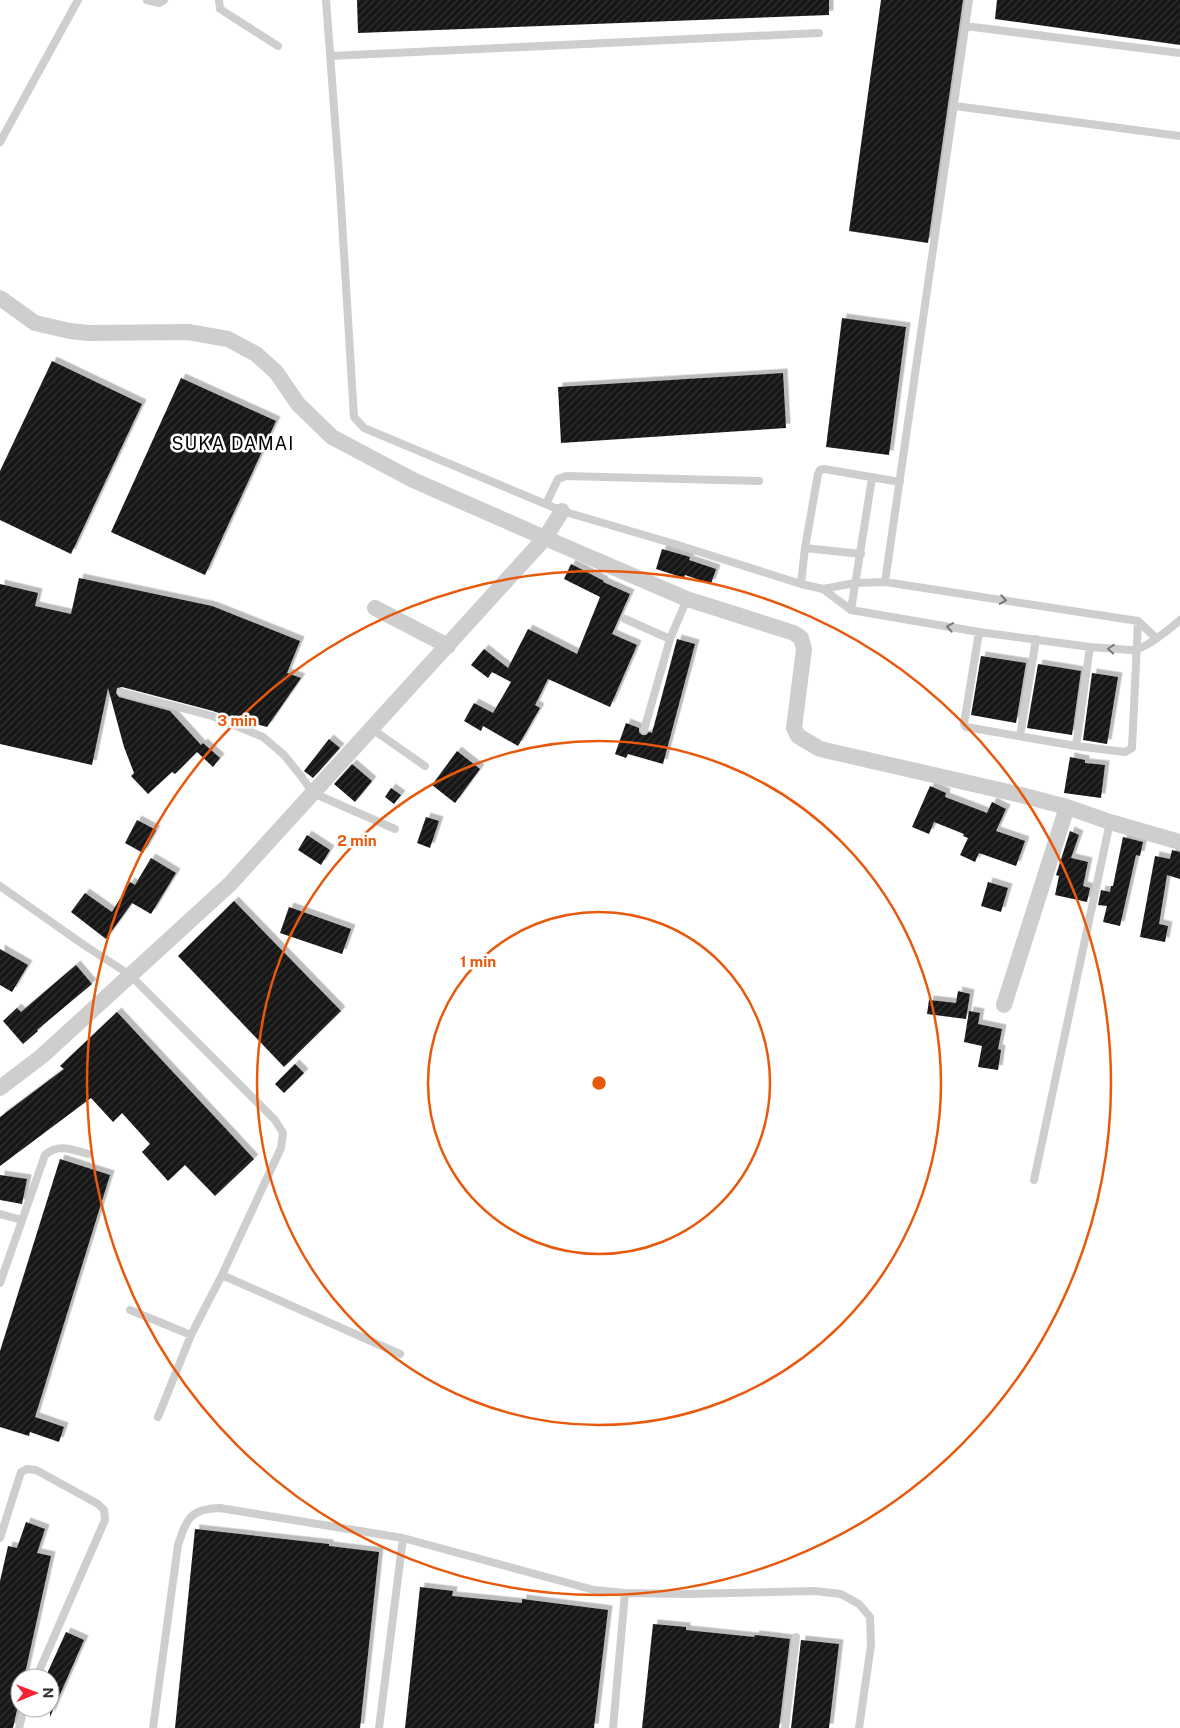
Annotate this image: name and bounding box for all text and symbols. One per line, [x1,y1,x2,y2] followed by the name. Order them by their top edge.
[172,433,294,454] district label: SUKA DAMAI
[998,595,1007,605] one-way arrow
[945,622,954,632] one-way arrow
[1106,643,1114,654] one-way arrow
[217,712,257,729] text: 3 min
[337,832,377,849] text: 2 min
[460,953,496,970] text: 1 min
[590,1074,608,1092] centre of rings
[10,1668,60,1718] north arrow
[40,1687,56,1698] text: N

